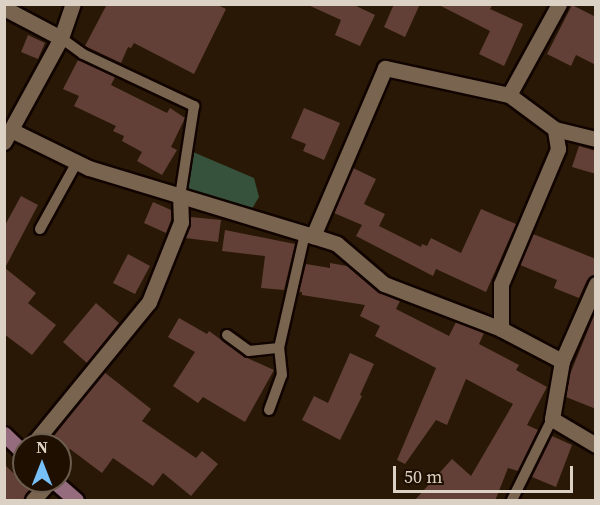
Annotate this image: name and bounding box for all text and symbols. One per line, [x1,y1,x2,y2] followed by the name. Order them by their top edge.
[12,433,72,493] north arrow
[36,436,48,458] text: N
[396,454,576,492] scale bar
[404,464,442,489] text: 50 m

